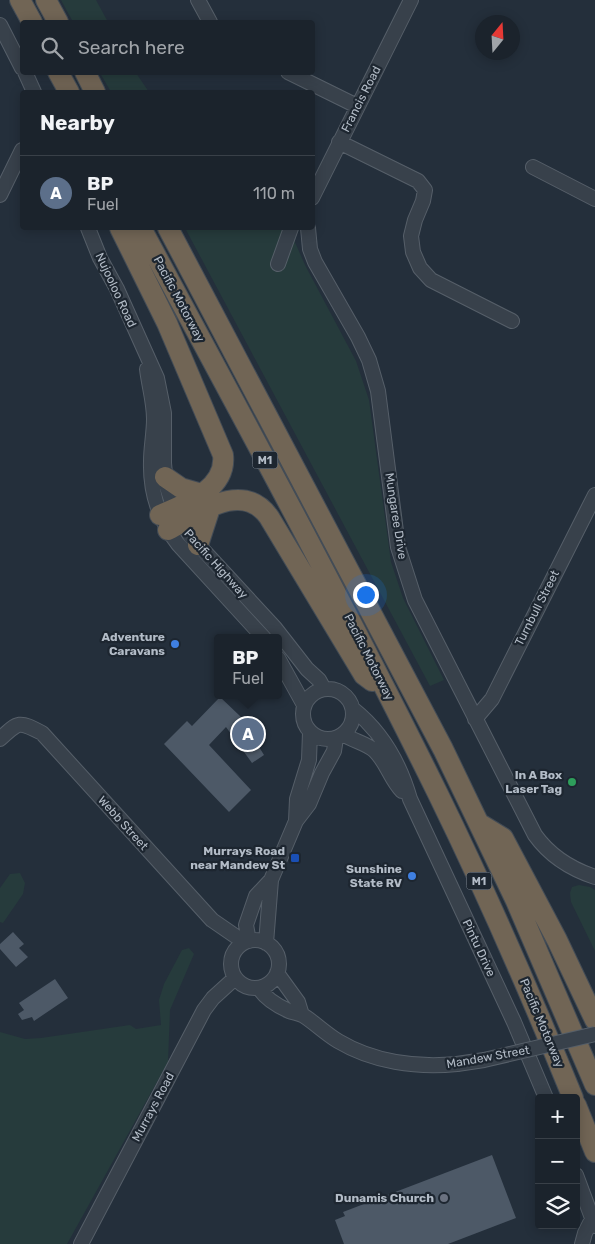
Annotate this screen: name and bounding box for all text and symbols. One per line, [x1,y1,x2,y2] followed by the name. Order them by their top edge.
[475,15,520,60] north arrow
[20,20,315,75] search box
[38,34,66,62] icon: search
[78,36,185,59] text: Search here
[338,64,384,134] street label: Francis Road
[40,110,115,135] text: Nearby
[87,172,113,195] text: BP
[50,184,62,203] text: A
[253,184,295,203] text: 110 m
[87,195,119,214] text: Fuel
[93,251,139,329] street label: Nujooloo Road
[151,254,208,345] street label: Pacific Motorway
[252,452,278,468] road number: M1
[382,472,410,561] street label: Mungaree Drive
[181,527,251,602] street label: Pacific Highway
[512,568,562,648] street label: Turnbull Street
[353,582,379,608] your location
[341,612,397,703] street label: Pacific Motorway
[101,630,165,658] place label: Adventure Caravans
[214,634,282,699] popup
[169,638,181,650] marker: Adventure Caravans
[232,646,258,669] text: BP
[232,669,264,688] text: Fuel
[232,715,264,753] pin: A
[505,768,562,796] place label: In A Box Laser Tag
[566,776,578,788] marker: In A Box Laser Tag
[95,793,151,853] street label: Webb Street
[190,844,285,872] place label: Murrays Road near Mandew St
[289,852,301,864] marker: Murrays Road near Mandew St
[346,862,403,890] place label: Sunshine State RV
[406,870,418,882] marker: Sunshine State RV
[466,872,492,889] road number: M1
[460,917,498,979] street label: Pintu Drive
[517,977,567,1070] street label: Pacific Motorway
[445,1043,531,1071] street label: Mandew Street
[129,1070,177,1144] street label: Murrays Road
[535,1094,580,1229] map controls
[535,1094,580,1139] button: +
[535,1139,580,1184] button: −
[535,1184,580,1229] button: layers
[335,1191,434,1205] place label: Dunamis Church
[438,1192,450,1204] marker: Dunamis Church

